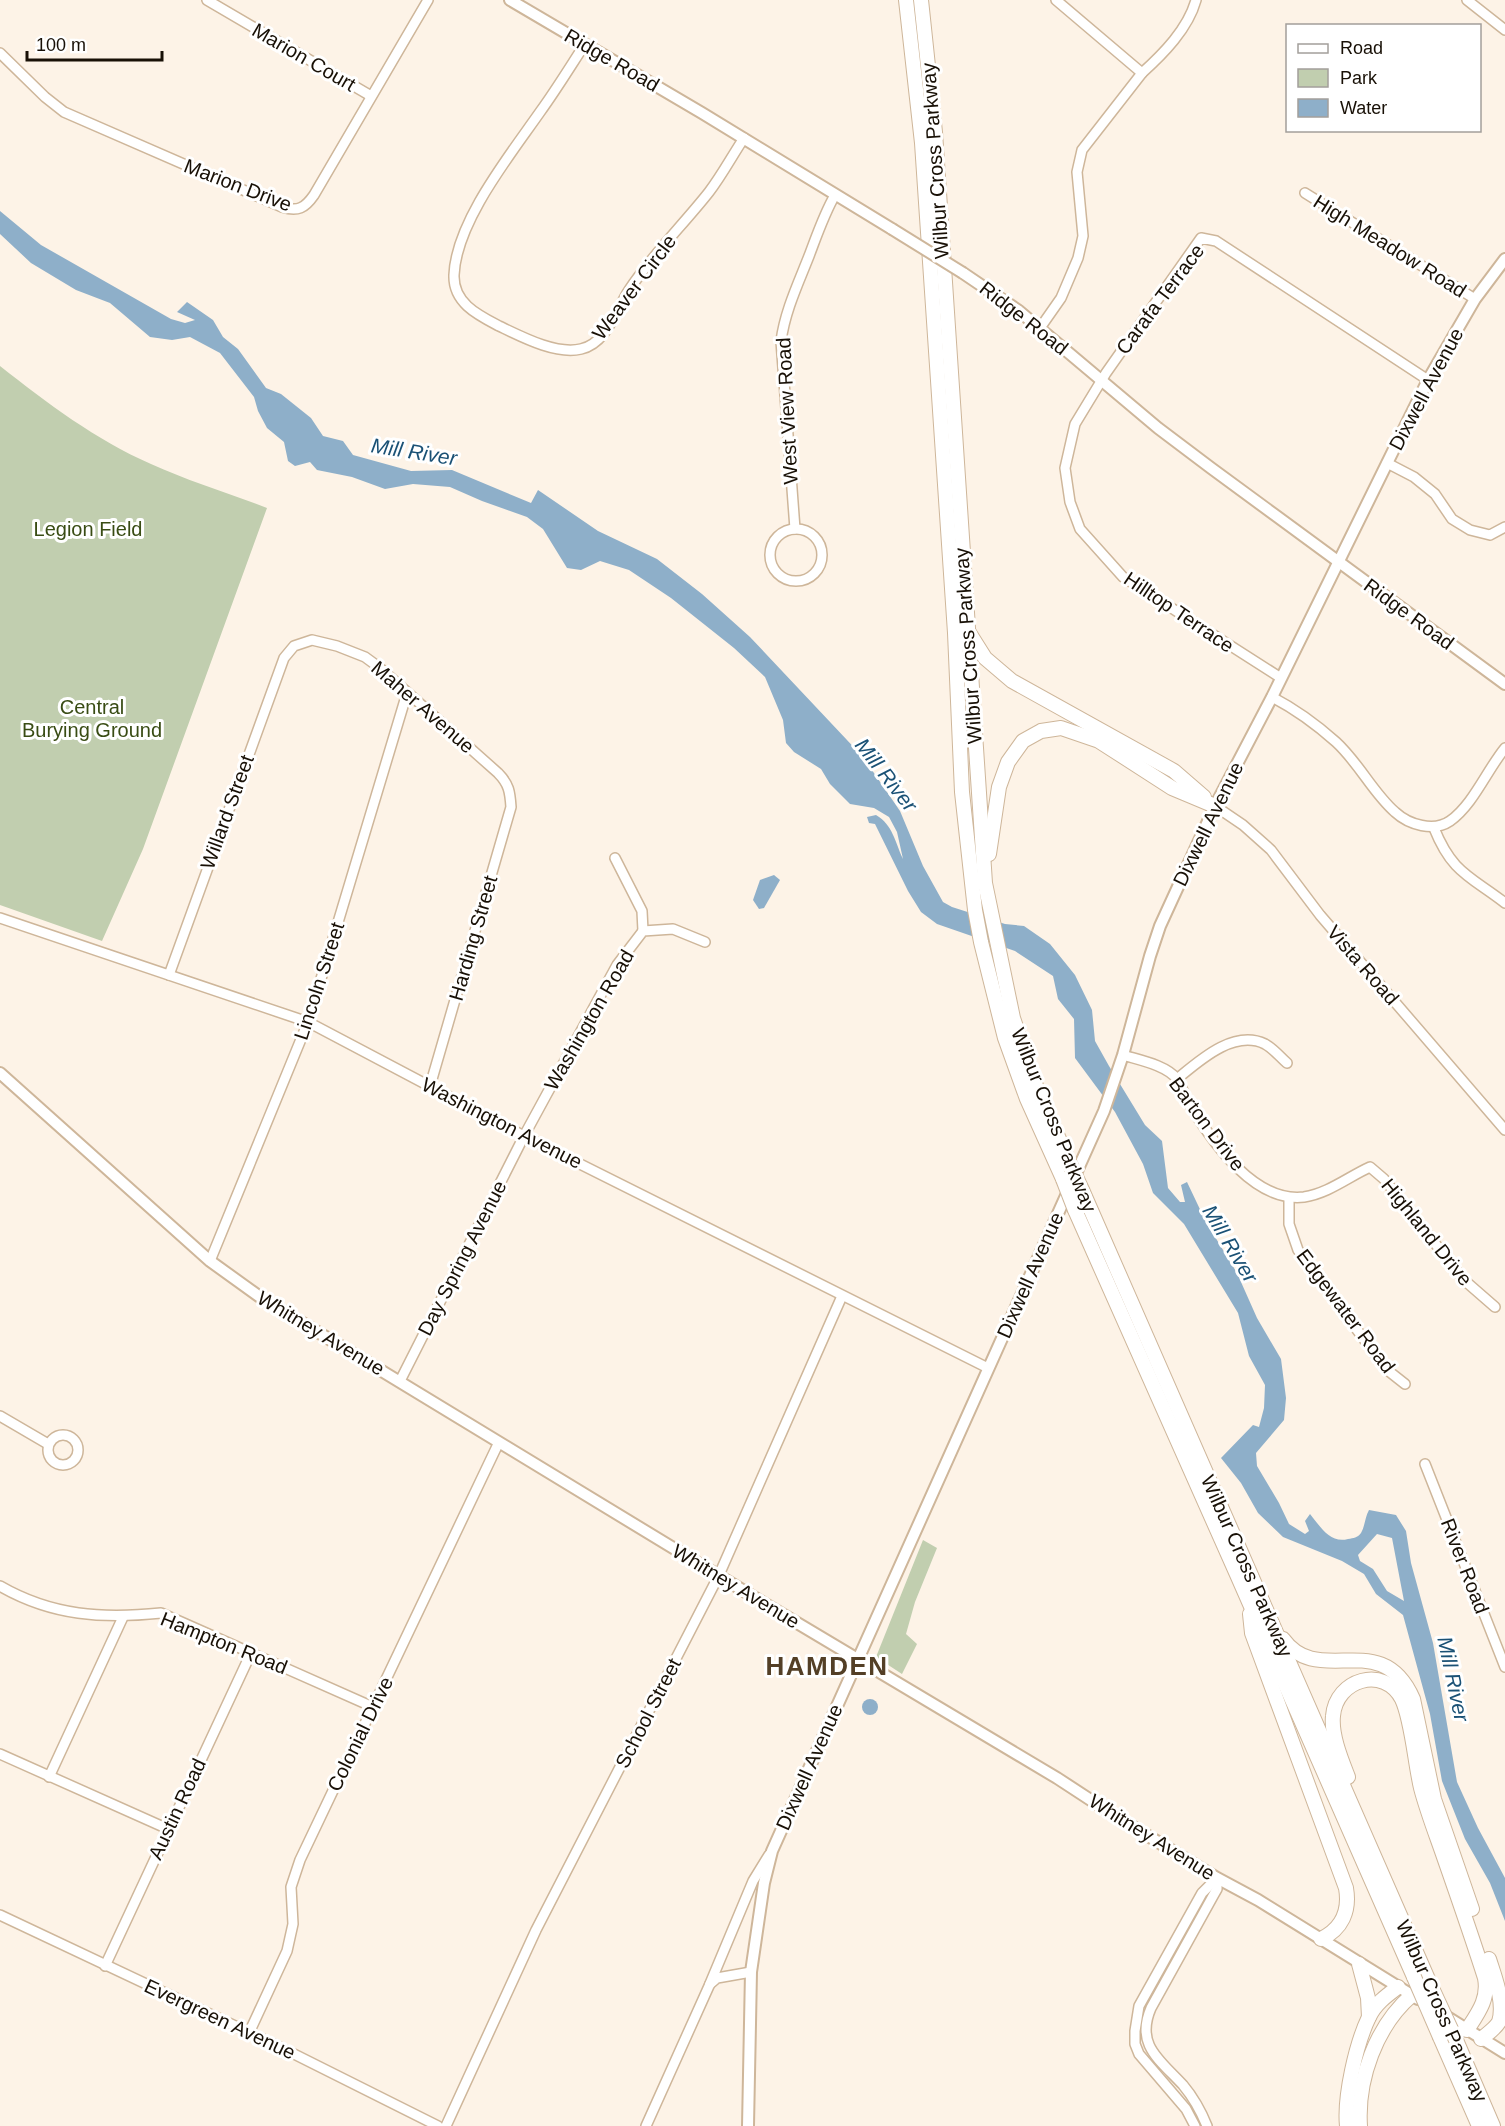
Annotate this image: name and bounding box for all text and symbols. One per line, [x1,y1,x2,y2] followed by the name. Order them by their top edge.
[248,19,360,96] street label: Marion Court
[27,24,162,62] scale bar
[561,24,663,96] street label: Ridge Road
[1286,24,1481,132] legend
[36,35,86,55] text: 100 m
[1340,38,1383,58] text: Road
[917,62,953,260] street label: Wilbur Cross Parkway
[1340,68,1378,88] text: Park
[1340,98,1387,118] text: Water
[181,154,295,216] street label: Marion Drive
[1310,190,1470,302] street label: High Meadow Road
[588,230,680,344] street label: Weaver Circle
[1112,240,1208,358] street label: Carafa Terrace
[976,277,1072,359] street label: Ridge Road
[1385,324,1467,454] street label: Dixwell Avenue
[772,337,802,485] street label: West View Road
[370,433,460,470] water label: Mill River
[34,518,142,540] park label: Legion Field
[950,547,986,745] street label: Wilbur Cross Parkway
[1120,567,1238,657] street label: Hilltop Terrace
[1360,574,1458,654] street label: Ridge Road
[367,657,479,757] street label: Maher Avenue
[22,696,162,741] park label: Central Burying Ground
[851,734,923,817] water label: Mill River
[196,751,258,872] street label: Willard Street
[1168,758,1248,890] street label: Dixwell Avenue
[445,873,501,1003] street label: Harding Street
[290,919,348,1043] street label: Lincoln Street
[1323,921,1403,1009] street label: Vista Road
[540,946,638,1094] street label: Washington Road
[1007,1025,1101,1215] street label: Wilbur Cross Parkway
[418,1073,586,1173] street label: Washington Avenue
[1165,1073,1249,1175] street label: Barton Drive
[1377,1174,1477,1290] street label: Highland Drive
[413,1177,511,1339] street label: Day Spring Avenue
[1198,1201,1263,1288] water label: Mill River
[992,1209,1068,1341] street label: Dixwell Avenue
[1292,1245,1400,1377] street label: Edgewater Road
[254,1286,388,1380] street label: Whitney Avenue
[1197,1472,1297,1660] street label: Wilbur Cross Parkway
[1437,1515,1493,1617] street label: River Road
[669,1539,803,1633] street label: Whitney Avenue
[158,1608,290,1678] street label: Hampton Road
[1433,1634,1474,1724] water label: Mill River
[765,1651,889,1681] district label: HAMDEN
[611,1654,685,1771] street label: School Street
[323,1673,397,1795] street label: Colonial Drive
[771,1701,847,1833] street label: Dixwell Avenue
[144,1755,210,1863] street label: Austin Road
[1085,1789,1219,1885] street label: Whitney Avenue
[1392,1917,1492,2105] street label: Wilbur Cross Parkway
[141,1974,299,2064] street label: Evergreen Avenue

